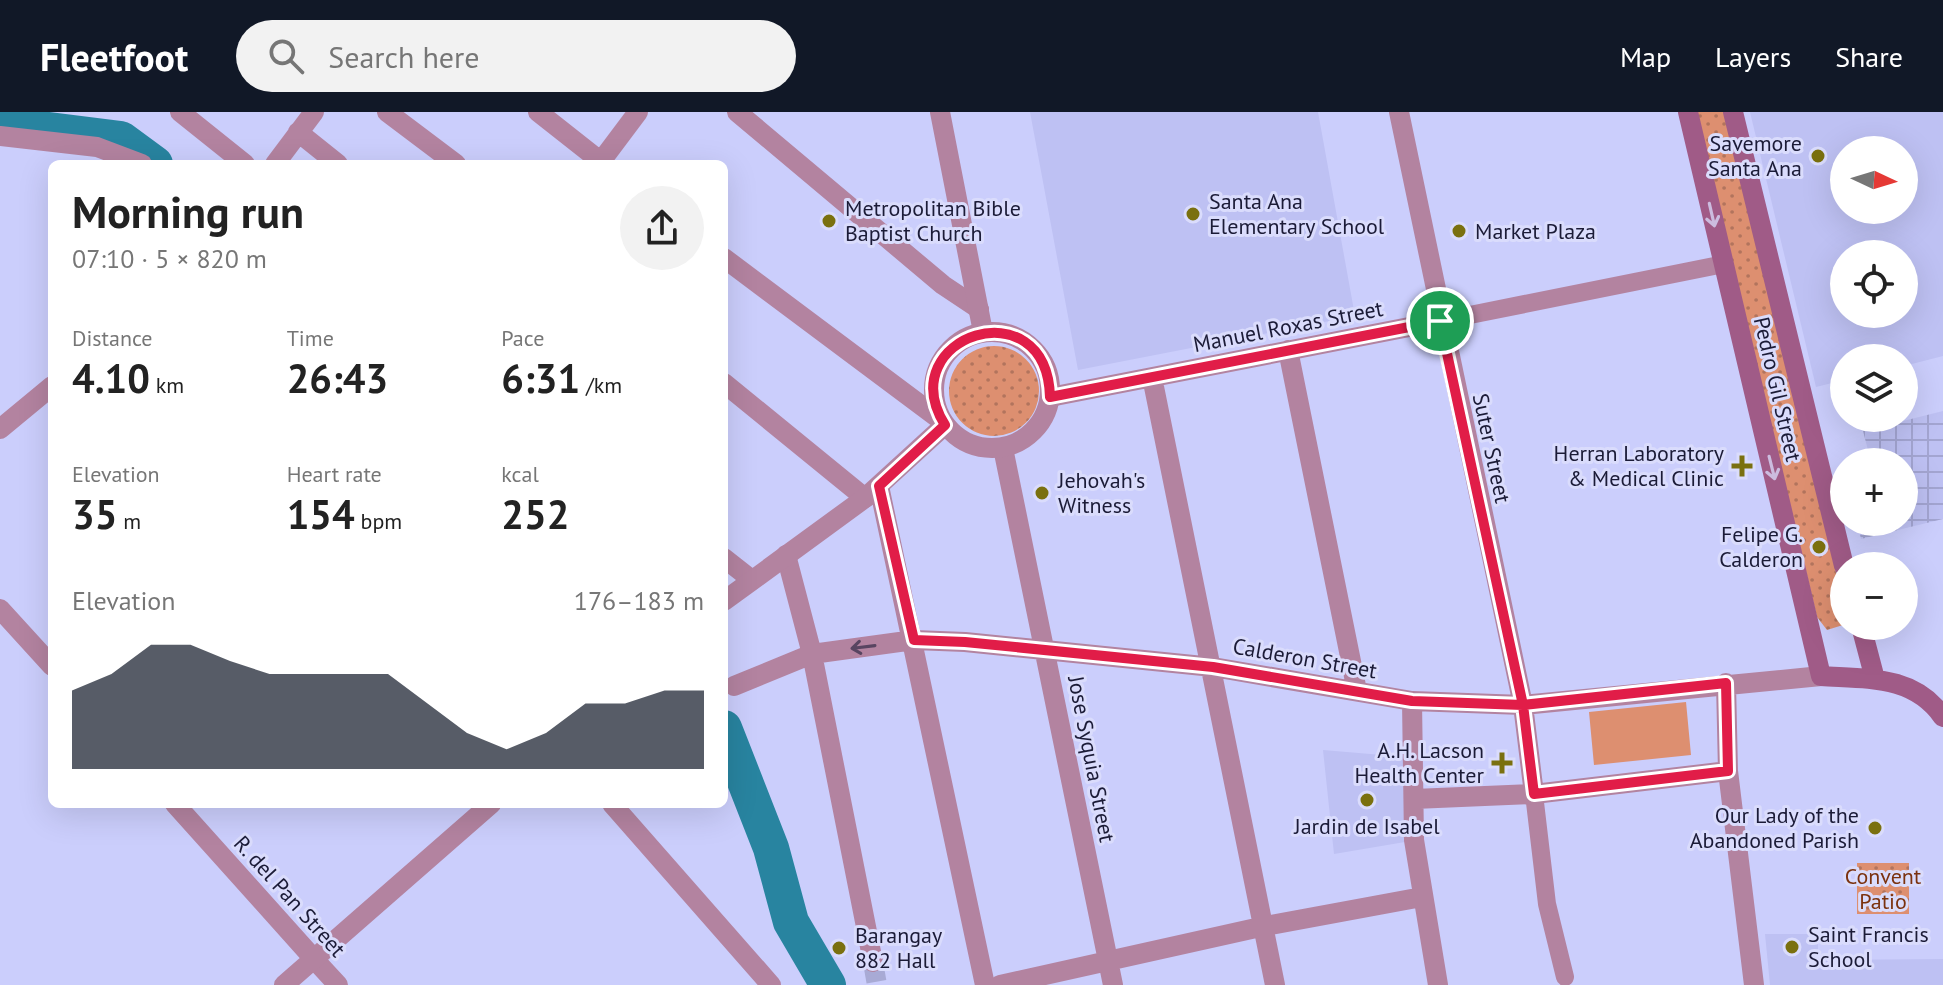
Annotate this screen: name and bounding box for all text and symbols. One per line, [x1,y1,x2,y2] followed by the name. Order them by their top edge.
[236,20,796,92] search box
[40,32,188,81] text: Fleetfoot
[264,34,308,78] icon: search
[328,37,480,76] text: Search here
[1620,38,1671,75] text: Map
[1715,38,1791,75] text: Layers
[1835,38,1903,75] text: Share
[1708,129,1802,182] place label: Savemore Santa Ana
[1830,136,1918,224] north arrow
[1830,136,1918,640] map controls
[1809,147,1827,165] marker: Savemore Santa Ana
[72,183,304,240] text: Morning run
[620,186,704,270] button: share
[1209,187,1385,240] place label: Santa Ana Elementary School
[845,194,1021,247] place label: Metropolitan Bible Baptist Church
[1706,202,1721,228] one-way arrow
[1184,205,1202,223] marker: Santa Ana Elementary School
[820,212,838,230] marker: Metropolitan Bible Baptist Church
[1475,217,1596,245] place label: Market Plaza
[1450,222,1468,240] marker: Market Plaza
[1830,240,1918,328] button: locate
[72,242,267,275] text: 07:10 · 5 × 820 m
[1406,287,1474,355] pin
[1191,294,1386,358] street label: Manuel Roxas Street
[1418,299,1462,343] icon: arrive
[1748,314,1808,465] street label: Pedro Gil Street
[72,324,153,352] text: Distance
[287,324,334,352] text: Time
[501,324,544,352] text: Pace
[1830,344,1918,432] button: layers
[72,352,150,404] text: 4.10
[287,352,388,404] text: 26:43
[501,352,580,404] text: 6:31
[150,371,184,399] text: km
[580,371,622,399] text: /km
[1467,391,1517,506] street label: Suter Street
[1554,439,1725,492] place label: Herran Laboratory & Medical Clinic
[1830,448,1918,536] button: +
[1731,455,1753,477] marker: Herran Laboratory & Medical Clinic
[1765,455,1780,481] one-way arrow
[72,460,160,488] text: Elevation
[287,460,382,488] text: Heart rate
[501,460,539,488] text: kcal
[1057,466,1145,519] place label: Jehovah's Witness
[1033,484,1051,502] marker: Jehovah's Witness
[72,488,117,540] text: 35
[287,488,355,540] text: 154
[501,488,569,540] text: 252
[117,507,141,535] text: m
[355,507,402,535] text: bpm
[1719,520,1803,573] place label: Felipe G. Calderon
[1810,538,1828,556] marker: Felipe G. Calderon
[1830,552,1918,640] button: −
[72,584,176,617] text: Elevation
[574,584,704,617] text: 176–183 m
[1231,632,1380,685] street label: Calderon Street
[850,639,877,654] one-way arrow
[1062,673,1122,845] street label: Jose Syquia Street
[1354,736,1485,789] place label: A.H. Lacson Health Center
[1491,752,1513,774] marker: A.H. Lacson Health Center
[1358,791,1376,809] marker: Jardin de Isabel
[1690,801,1859,854] place label: Our Lady of the Abandoned Parish
[1293,812,1440,840] place label: Jardin de Isabel
[1866,819,1884,837] marker: Our Lady of the Abandoned Parish
[228,829,352,963] street label: R. del Pan Street
[1845,862,1922,915] park label: Convent Patio
[1808,920,1929,973] place label: Saint Francis School
[855,921,943,974] place label: Barangay 882 Hall
[1783,938,1801,956] marker: Saint Francis School
[830,939,848,957] marker: Barangay 882 Hall

